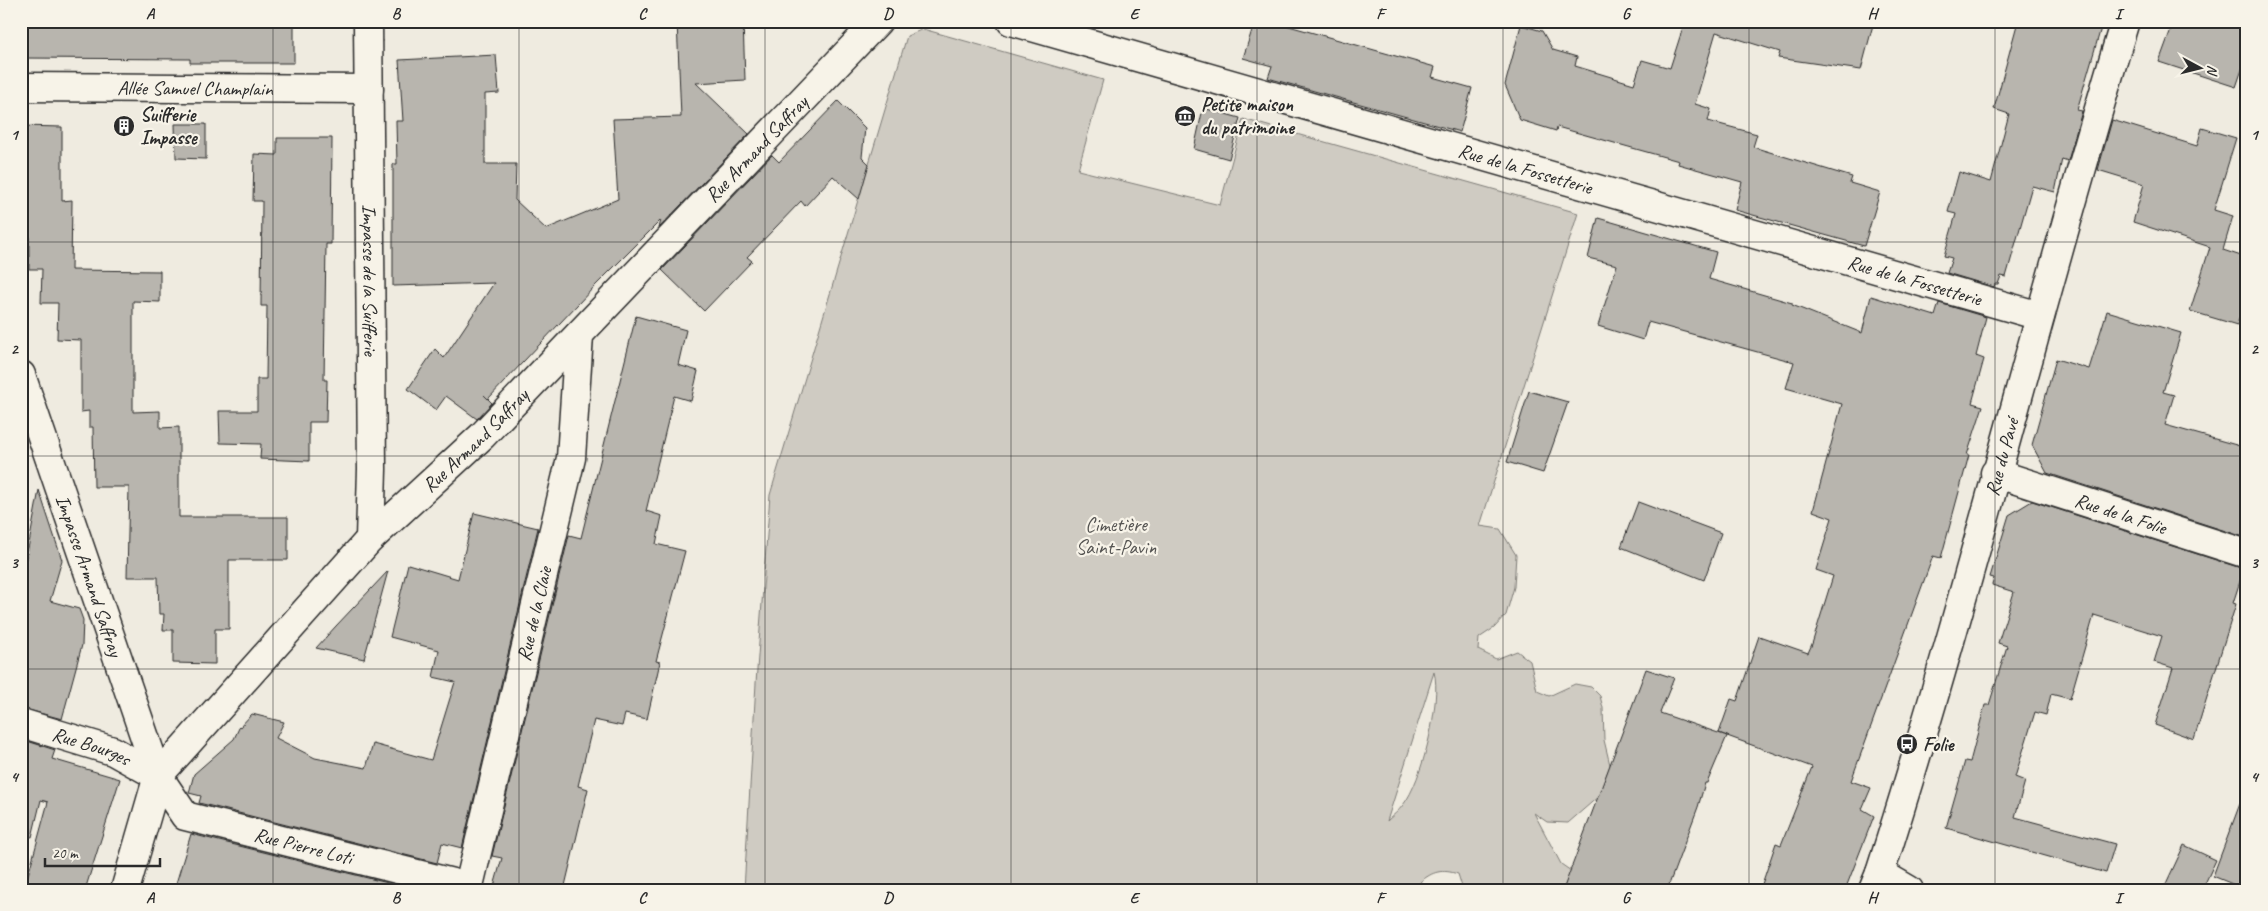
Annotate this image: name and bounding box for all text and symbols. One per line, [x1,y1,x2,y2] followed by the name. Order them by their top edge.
[146,4,156,24] text: A
[392,4,402,24] text: B
[638,4,648,24] text: C
[883,4,894,24] text: D
[1130,4,1141,24] text: E
[1376,4,1387,24] text: F
[1622,4,1632,24] text: G
[1867,4,1879,24] text: H
[2115,4,2125,24] text: I
[2176,42,2226,92] north arrow
[2203,64,2221,77] text: N
[117,75,274,101] street label: Allée Samuel Champlain
[699,88,815,207] street label: Rue Armand Saffray
[1201,92,1295,140] place label: Petite maison du patrimoine
[140,102,198,150] place label: Suifferie Impasse
[1173,104,1197,128] museum icon: Petite maison du patrimoine
[112,114,136,138] building icon: Suifferie Impasse
[10,125,19,145] text: 1
[2250,125,2259,145] text: 1
[1455,137,1597,200] street label: Rue de la Fossetterie
[357,204,384,357] street label: Impasse de la Suifferie
[1845,249,1986,312] street label: Rue de la Fossetterie
[10,339,19,359] text: 2
[2250,339,2259,359] text: 2
[417,381,535,497] street label: Rue Armand Saffray
[1979,412,2025,498] street label: Rue du Pavé
[2072,487,2171,540] street label: Rue de la Folie
[50,492,129,662] street label: Impasse Armand Saffray
[1076,512,1157,560] park label: Cimetière Saint-Pavin
[10,553,19,573] text: 3
[2250,553,2259,573] text: 3
[511,563,558,663] street label: Rue de la Claie
[49,721,137,772] street label: Rue Bourges
[1895,732,1919,756] bus stop icon: Folie
[1923,732,1955,757] place label: Folie
[10,767,19,787] text: 4
[2250,767,2259,787] text: 4
[252,821,357,870] street label: Rue Pierre Loti
[45,836,160,868] scale bar
[52,844,79,863] text: 20 m
[146,888,156,908] text: A
[392,888,402,908] text: B
[638,888,648,908] text: C
[883,888,894,908] text: D
[1130,888,1141,908] text: E
[1376,888,1387,908] text: F
[1622,888,1632,908] text: G
[1867,888,1879,908] text: H
[2115,888,2125,908] text: I

